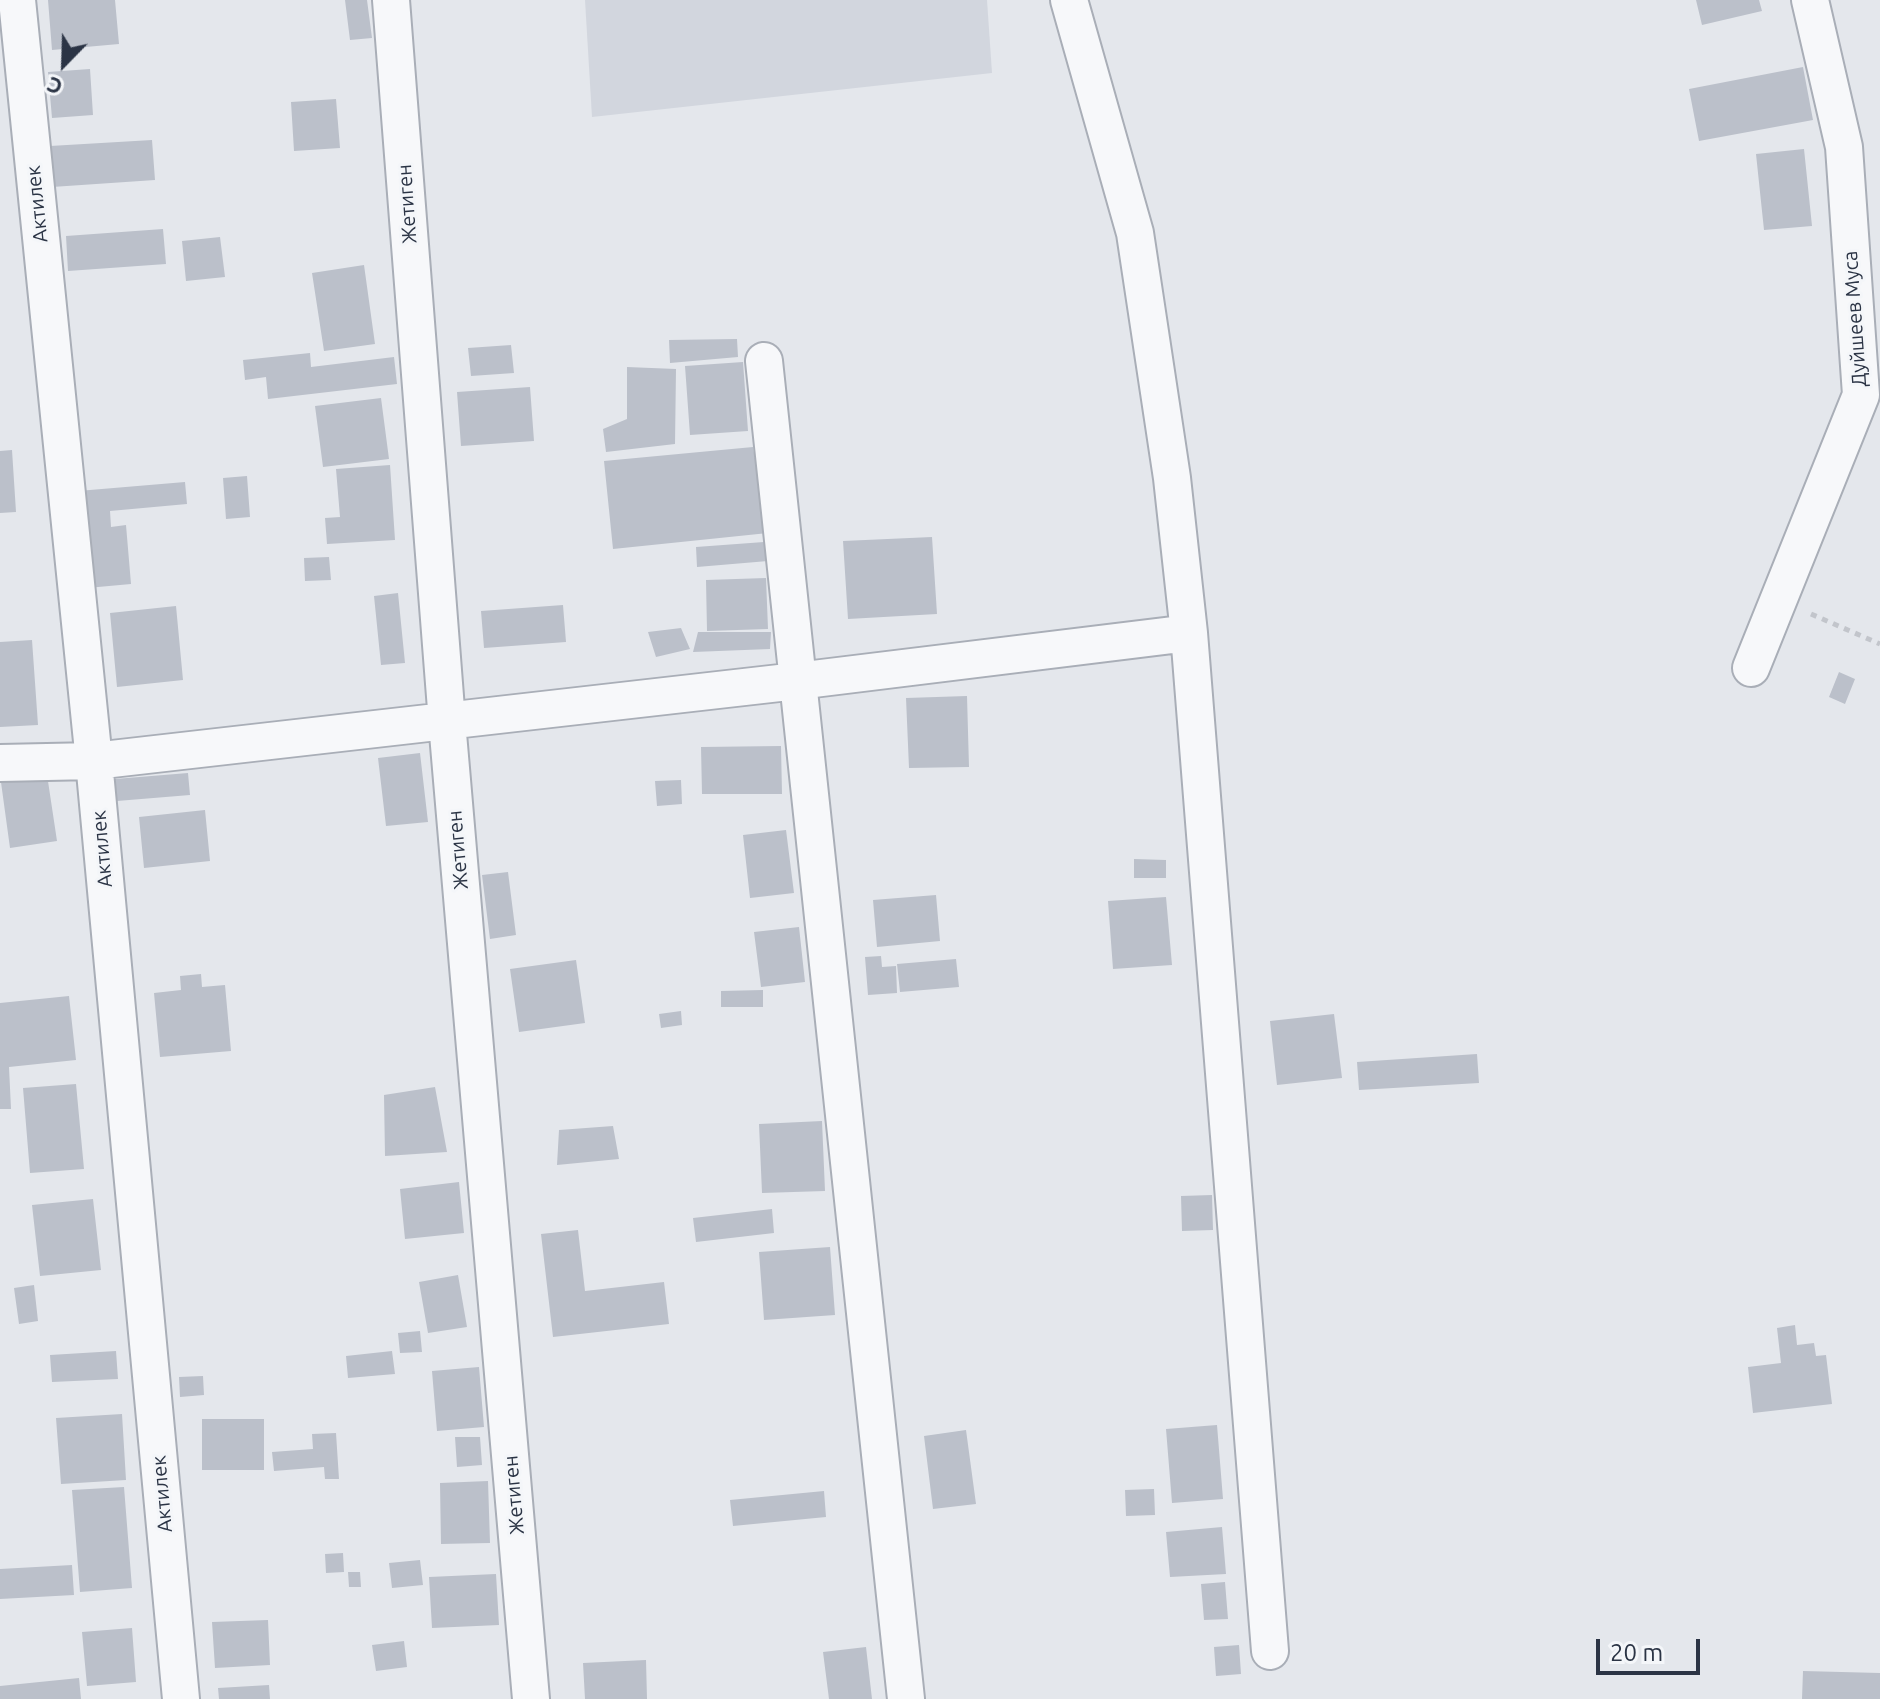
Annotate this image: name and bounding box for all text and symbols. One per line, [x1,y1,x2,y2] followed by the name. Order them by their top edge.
[24,24,104,104] north arrow
[43,72,66,101] text: С
[392,163,422,245] street label: Жетиген
[21,164,53,244] street label: Актилек
[1838,250,1872,388] street label: Дуйшеев Муса
[443,809,473,891] street label: Жетиген
[87,810,117,888] street label: Актилек
[499,1454,529,1536] street label: Жетиген
[147,1455,177,1533] street label: Актилек
[1600,1623,1704,1673] scale bar
[1610,1639,1663,1666] text: 20 m

